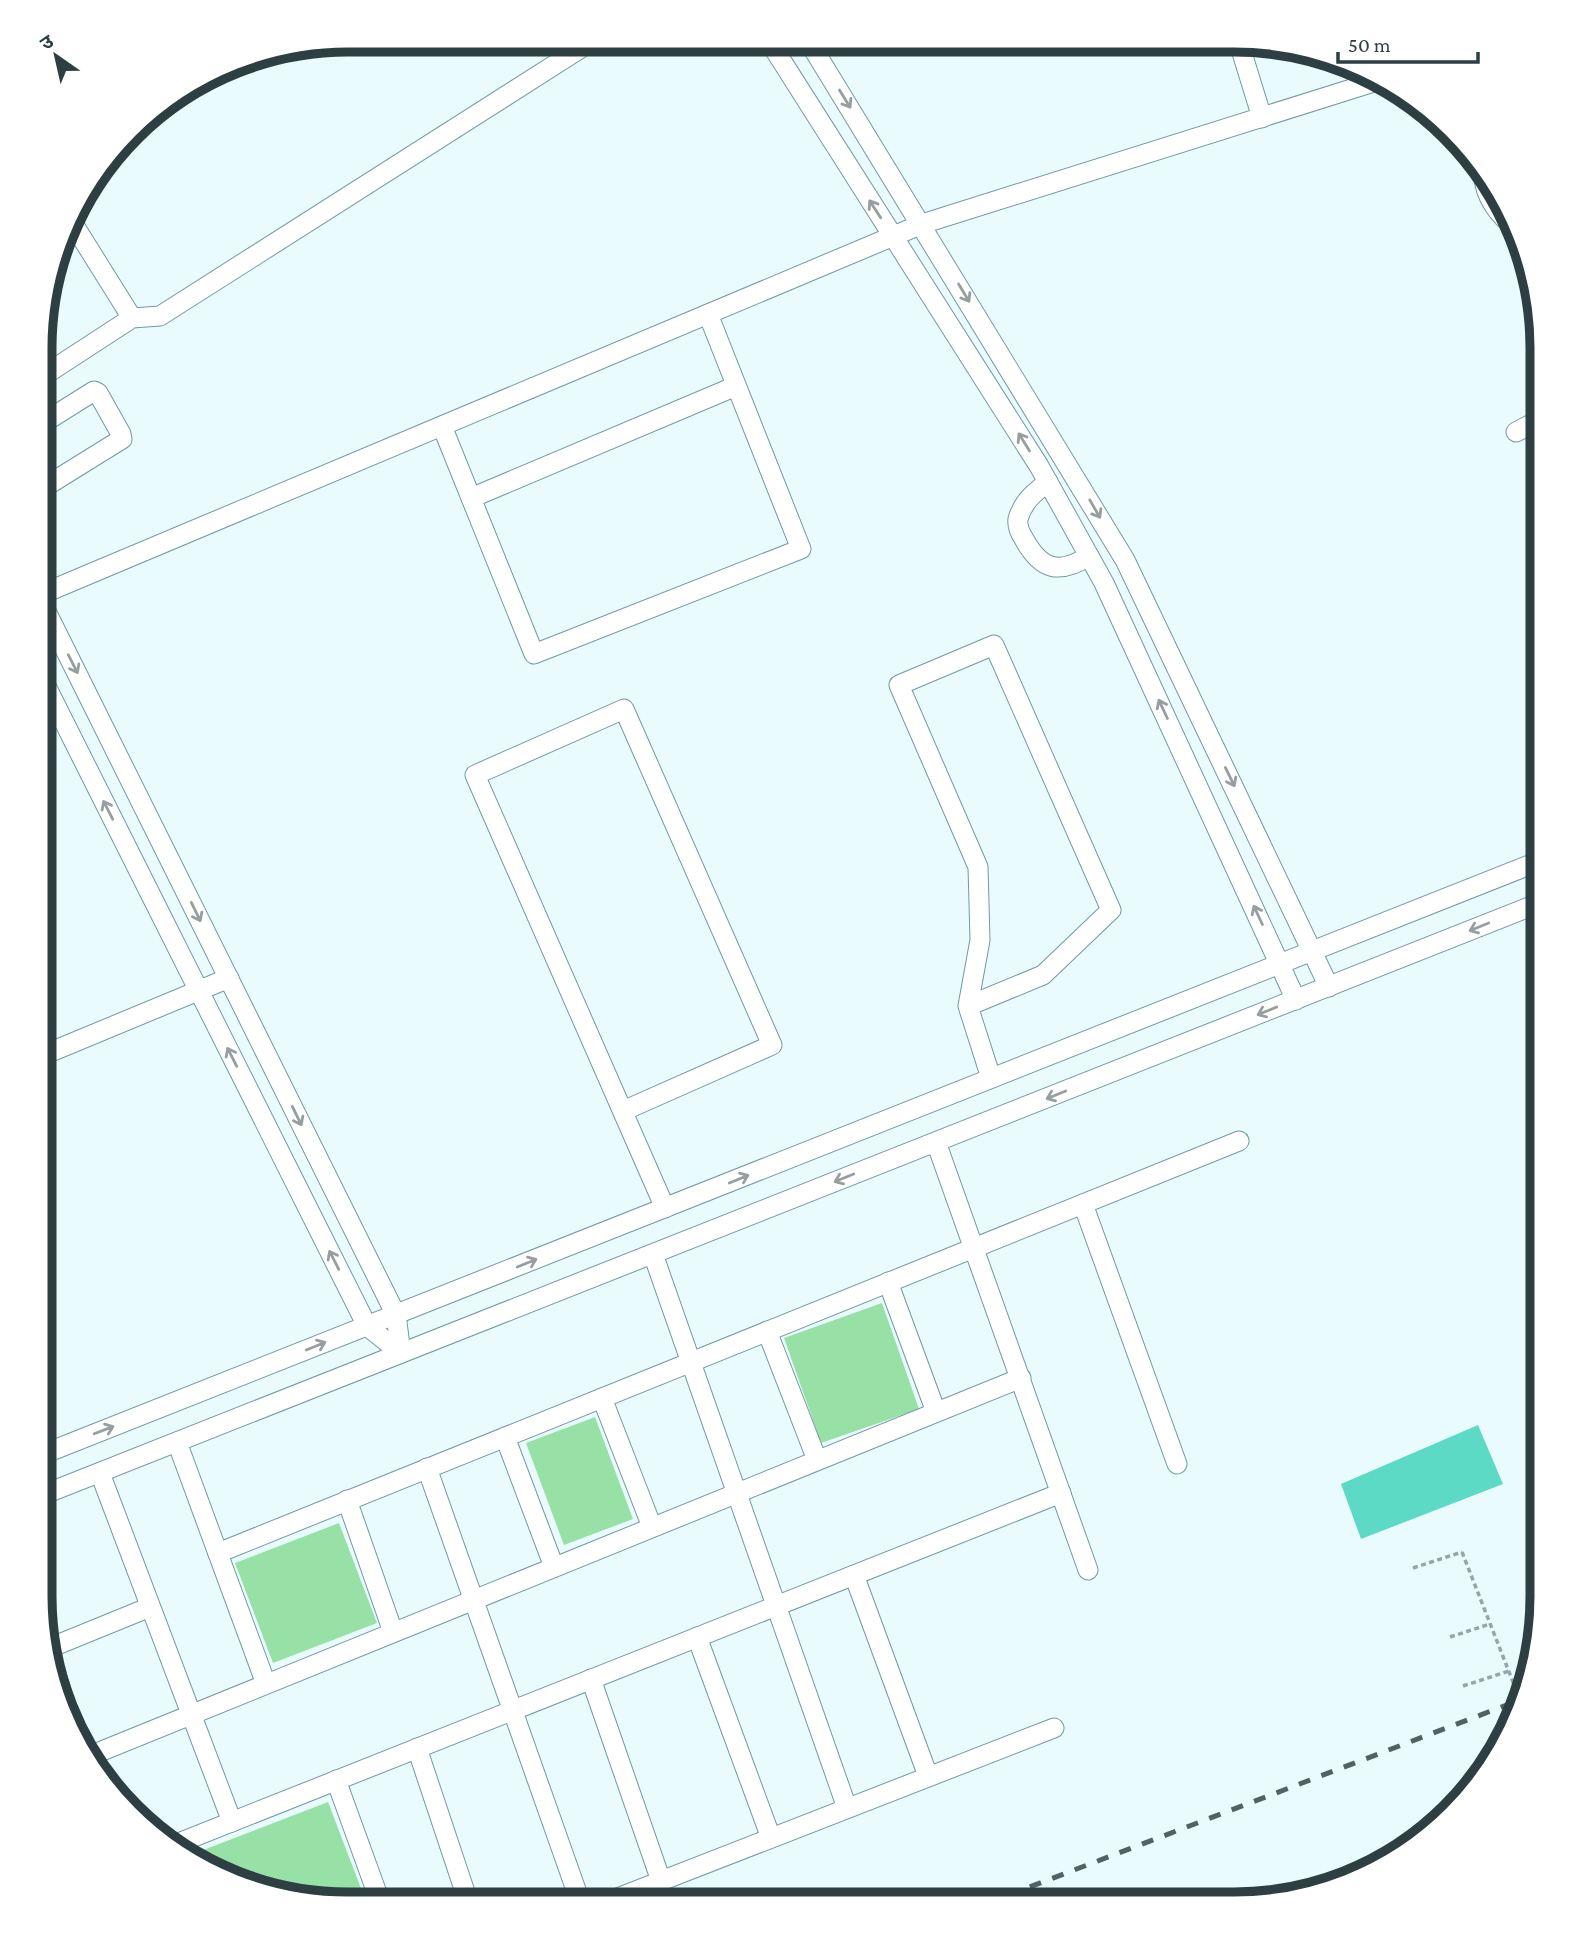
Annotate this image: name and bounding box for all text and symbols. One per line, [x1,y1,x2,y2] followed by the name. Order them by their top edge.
[21,21,91,91] north arrow
[1338,21,1478,65] scale bar
[36,30,58,54] text: उ
[1348,33,1391,57] text: 50 m
[838,89,852,109] one-way arrow
[868,199,882,219] one-way arrow
[957,283,971,303] one-way arrow
[1017,432,1031,452] one-way arrow
[1088,498,1102,518] one-way arrow
[66,653,80,674] one-way arrow
[1155,699,1169,720] one-way arrow
[1224,766,1237,788] one-way arrow
[101,800,114,821] one-way arrow
[190,901,203,922] one-way arrow
[1251,905,1265,926] one-way arrow
[1469,922,1490,935] one-way arrow
[1257,1006,1279,1019] one-way arrow
[224,1047,238,1068] one-way arrow
[1045,1089,1067,1102] one-way arrow
[291,1105,305,1126] one-way arrow
[727,1171,749,1184] one-way arrow
[834,1173,856,1186] one-way arrow
[326,1251,340,1271] one-way arrow
[516,1255,538,1268] one-way arrow
[304,1339,326,1352] one-way arrow
[93,1423,115,1436] one-way arrow

